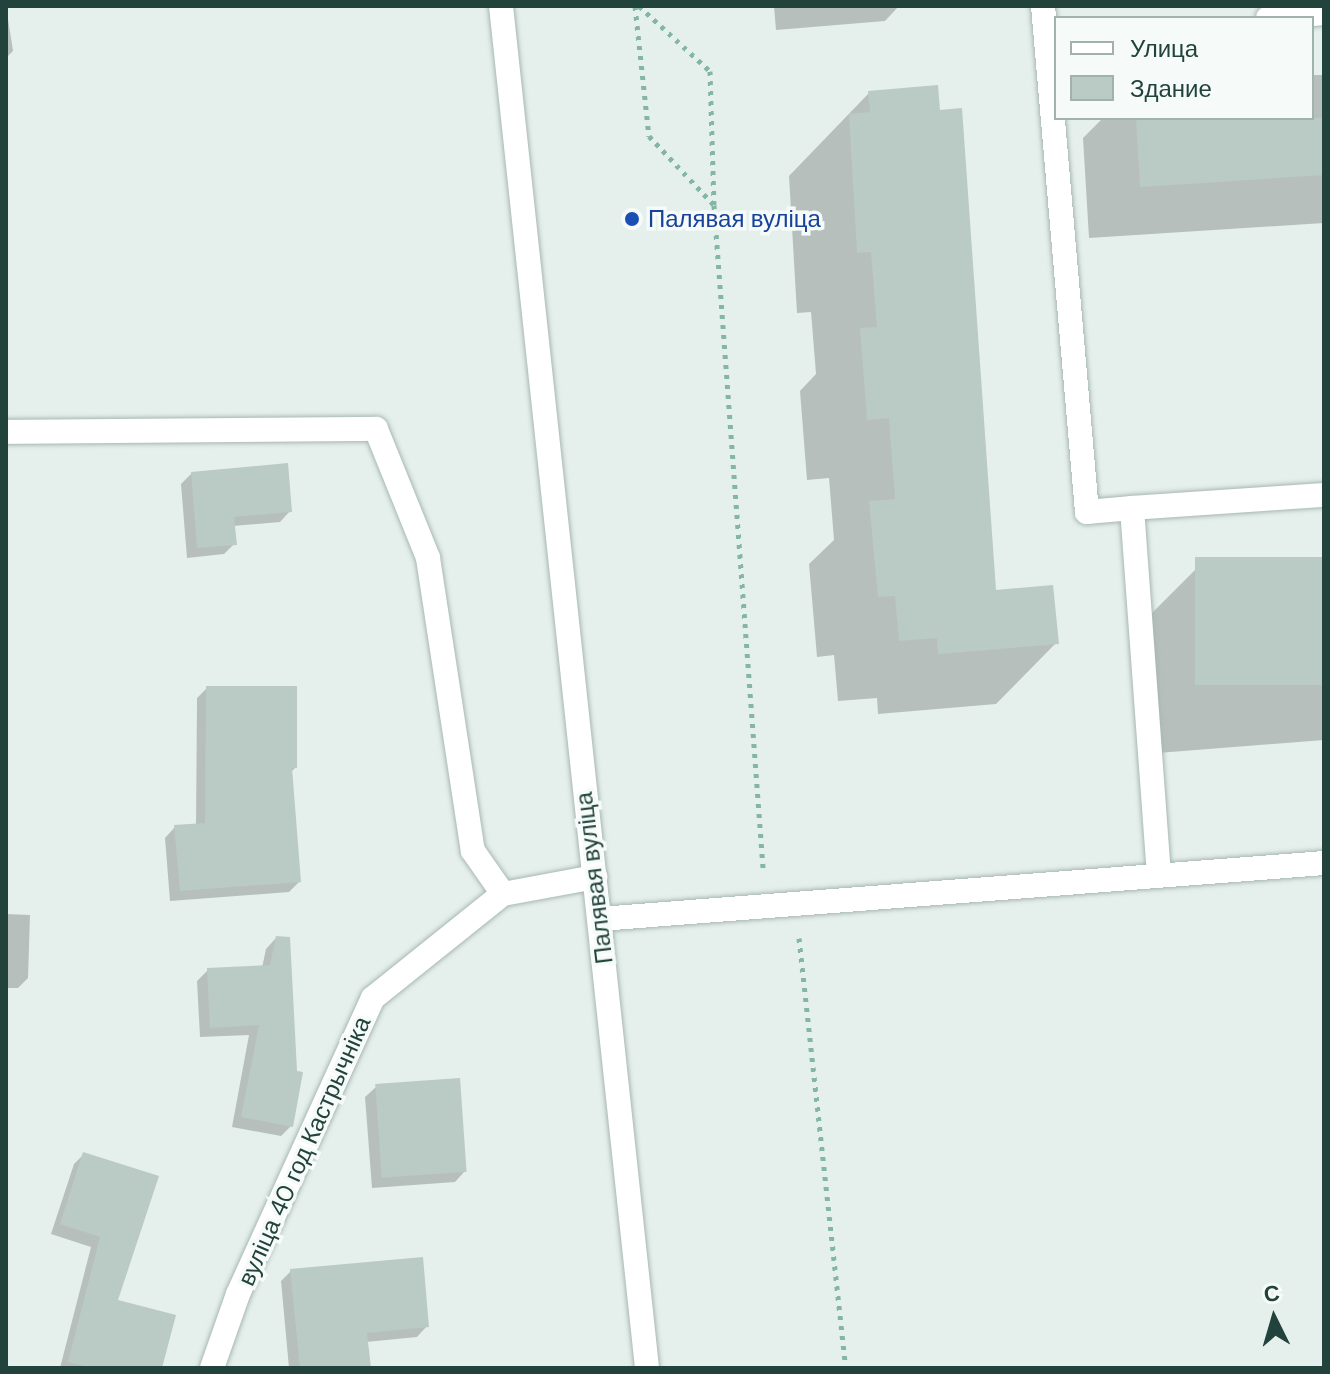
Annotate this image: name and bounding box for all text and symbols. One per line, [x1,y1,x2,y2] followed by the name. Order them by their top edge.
[1054,16,1314,120] legend
[1130,33,1198,64] text: Улица
[1130,73,1212,104] text: Здание
[648,205,821,233] place label: Палявая вуліца
[623,210,641,228] marker: Палявая вуліца
[569,790,619,966] street label: Палявая вуліца
[232,1012,376,1290] street label: вуліца 40 год Кастрычніка
[1234,1278,1314,1358] north arrow
[1263,1278,1281,1309] text: С

